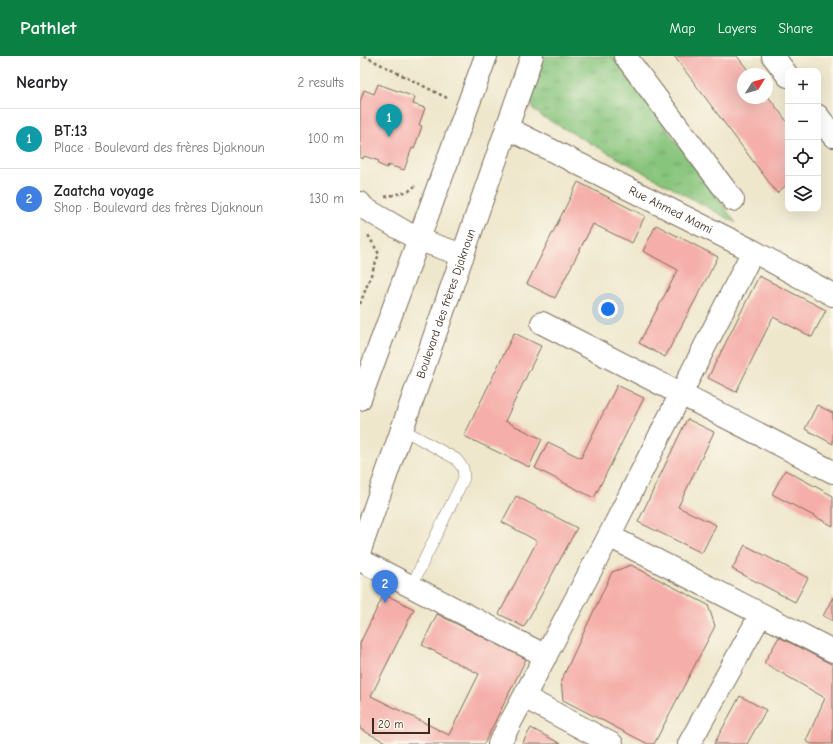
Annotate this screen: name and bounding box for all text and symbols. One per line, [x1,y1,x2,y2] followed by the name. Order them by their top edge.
[20,17,76,39] text: Pathlet
[669,20,696,37] text: Map
[718,20,756,37] text: Layers
[778,20,813,37] text: Share
[737,68,773,104] north arrow
[785,68,821,212] map controls
[785,68,821,104] button: +
[16,73,67,92] text: Nearby
[297,75,344,90] text: 2 results
[376,104,402,137] pin: 1
[785,104,821,140] button: −
[54,122,87,140] text: BT:13
[26,131,32,146] text: 1
[308,131,344,146] text: 100 m
[54,140,265,155] text: Place · Boulevard des frères Djaknoun
[785,140,821,176] button: locate
[785,176,821,212] button: layers
[54,182,154,200] text: Zaatcha voyage
[626,183,715,237] street label: Rue Ahmed Mami
[26,191,32,206] text: 2
[309,191,344,206] text: 130 m
[54,200,263,215] text: Shop · Boulevard des frères Djaknoun
[413,227,478,380] street label: Boulevard des frères Djaknoun
[598,299,618,319] your location
[372,570,398,603] pin: 2
[372,716,430,735] scale bar
[378,718,403,731] text: 20 m

